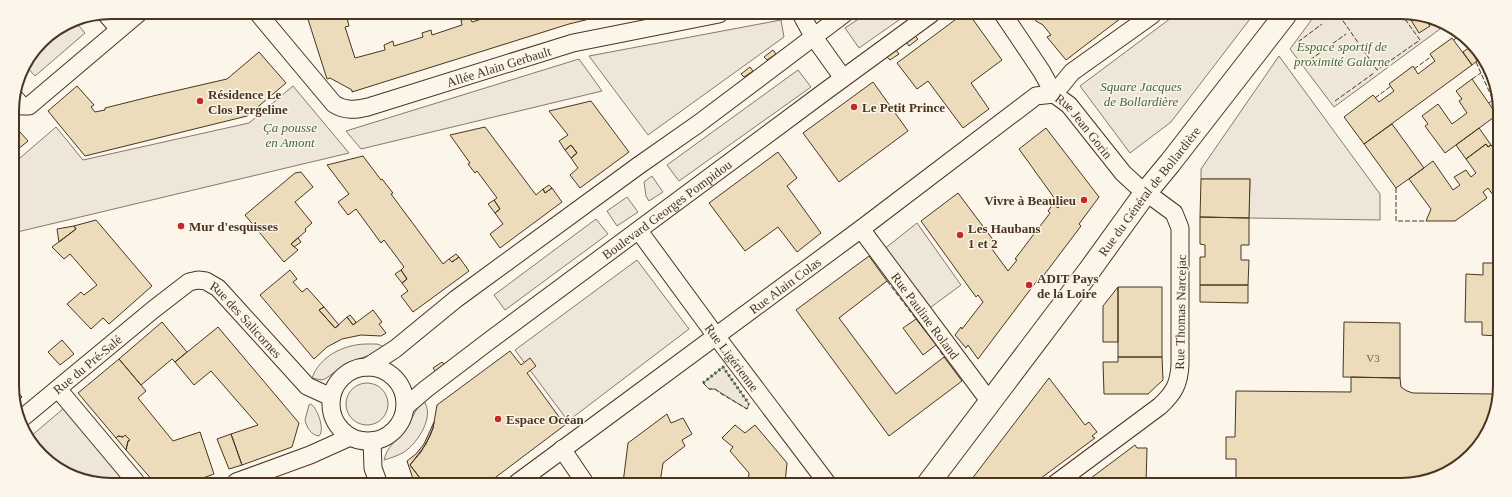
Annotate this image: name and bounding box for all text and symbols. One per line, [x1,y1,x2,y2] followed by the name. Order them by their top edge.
[1293,39,1390,69] park label: Espace sportif de proximité Galarne
[445,43,553,90] street label: Allée Alain Gerbault
[1100,79,1182,109] park label: Square Jacques de Bollardière
[208,87,288,117] place label: Résidence Le Clos Pergeline
[1052,90,1116,162] street label: Rue Jean Gorin
[195,96,205,106] marker: Résidence Le Clos Pergeline
[862,100,945,115] place label: Le Petit Prince
[849,102,859,112] marker: Le Petit Prince
[263,120,317,150] park label: Ça pousse en Amont
[1095,123,1204,259] street label: Rue du Général de Bollardière
[599,156,735,262] street label: Boulevard Georges Pompidou
[984,193,1076,208] place label: Vivre à Beaulieu
[1079,195,1089,205] marker: Vivre à Beaulieu
[189,219,278,234] place label: Mur d'esquisses
[176,221,186,231] marker: Mur d'esquisses
[968,221,1041,251] place label: Les Haubans 1 et 2
[955,230,965,240] marker: Les Haubans 1 et 2
[746,254,824,317] street label: Rue Alain Colas
[1172,254,1189,370] street label: Rue Thomas Narcejac
[888,270,963,362] street label: Rue Pauline Roland
[1037,271,1099,301] place label: ADIT Pays de la Loire
[208,278,285,361] street label: Rue des Salicornes
[1024,280,1034,290] marker: ADIT Pays de la Loire
[702,321,762,395] street label: Rue Ligérienne
[50,332,125,397] street label: Rue du Pré-Salé
[1366,352,1380,364] house number: V3
[506,412,584,427] place label: Espace Océan
[493,414,503,424] marker: Espace Océan

